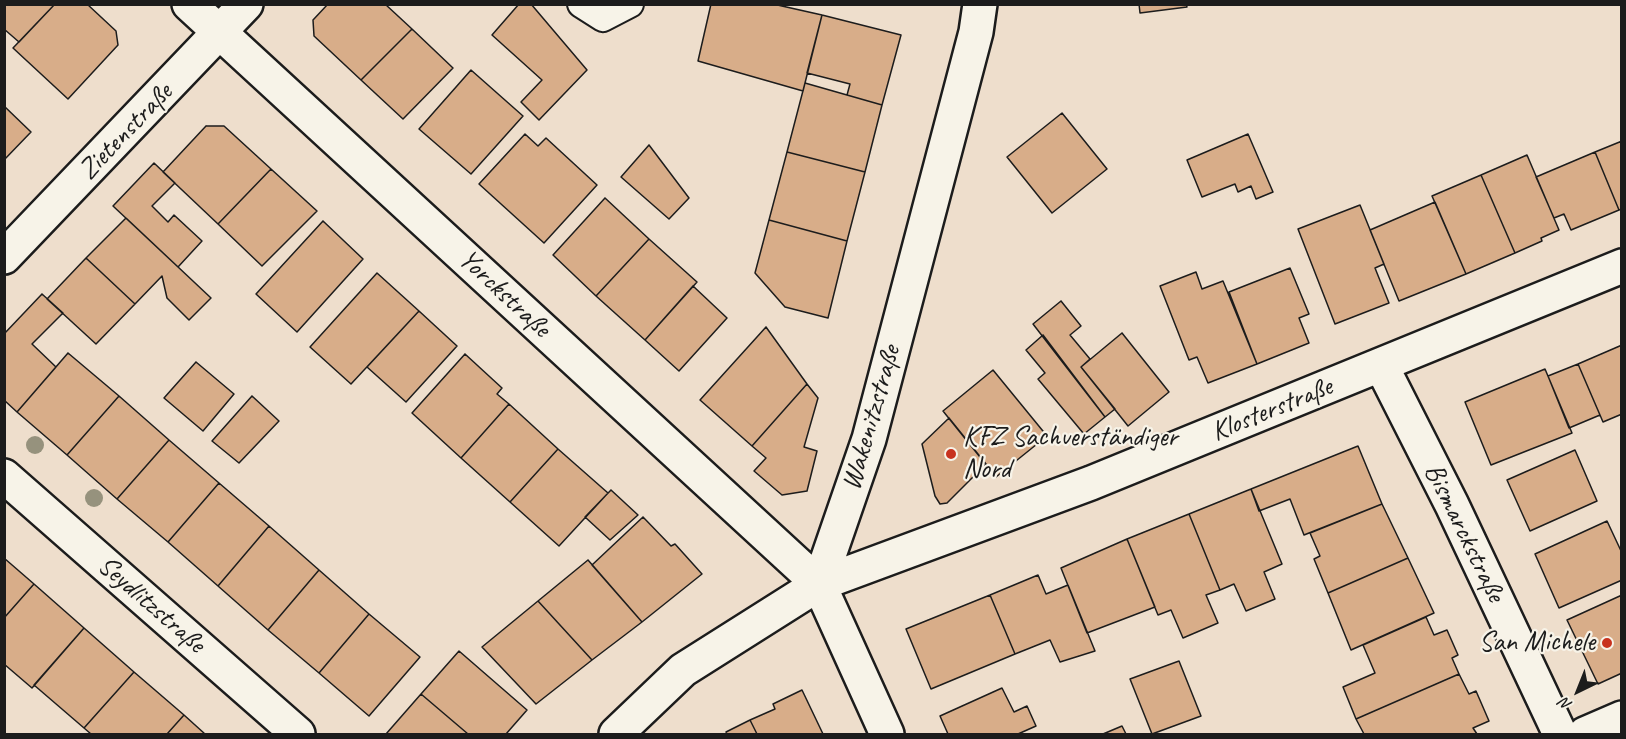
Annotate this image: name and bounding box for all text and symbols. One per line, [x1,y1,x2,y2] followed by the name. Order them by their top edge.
[72,77,180,187] street label: Zietenstraße
[451,243,557,345] street label: Yorckstraße
[835,342,909,494] street label: Wakenitzstraße
[1207,371,1337,449] street label: Klosterstraße
[963,421,1177,487] place label: KFZ Sachverständiger Nord
[944,447,958,461] marker: KFZ Sachverständiger Nord
[1416,458,1512,608] street label: Bismarckstraße
[90,549,212,661] street label: Seydlitzstraße
[1479,626,1595,660] place label: San Michele
[1600,636,1614,650] marker: San Michele
[1548,661,1608,721] north arrow
[1555,693,1576,715] text: N

